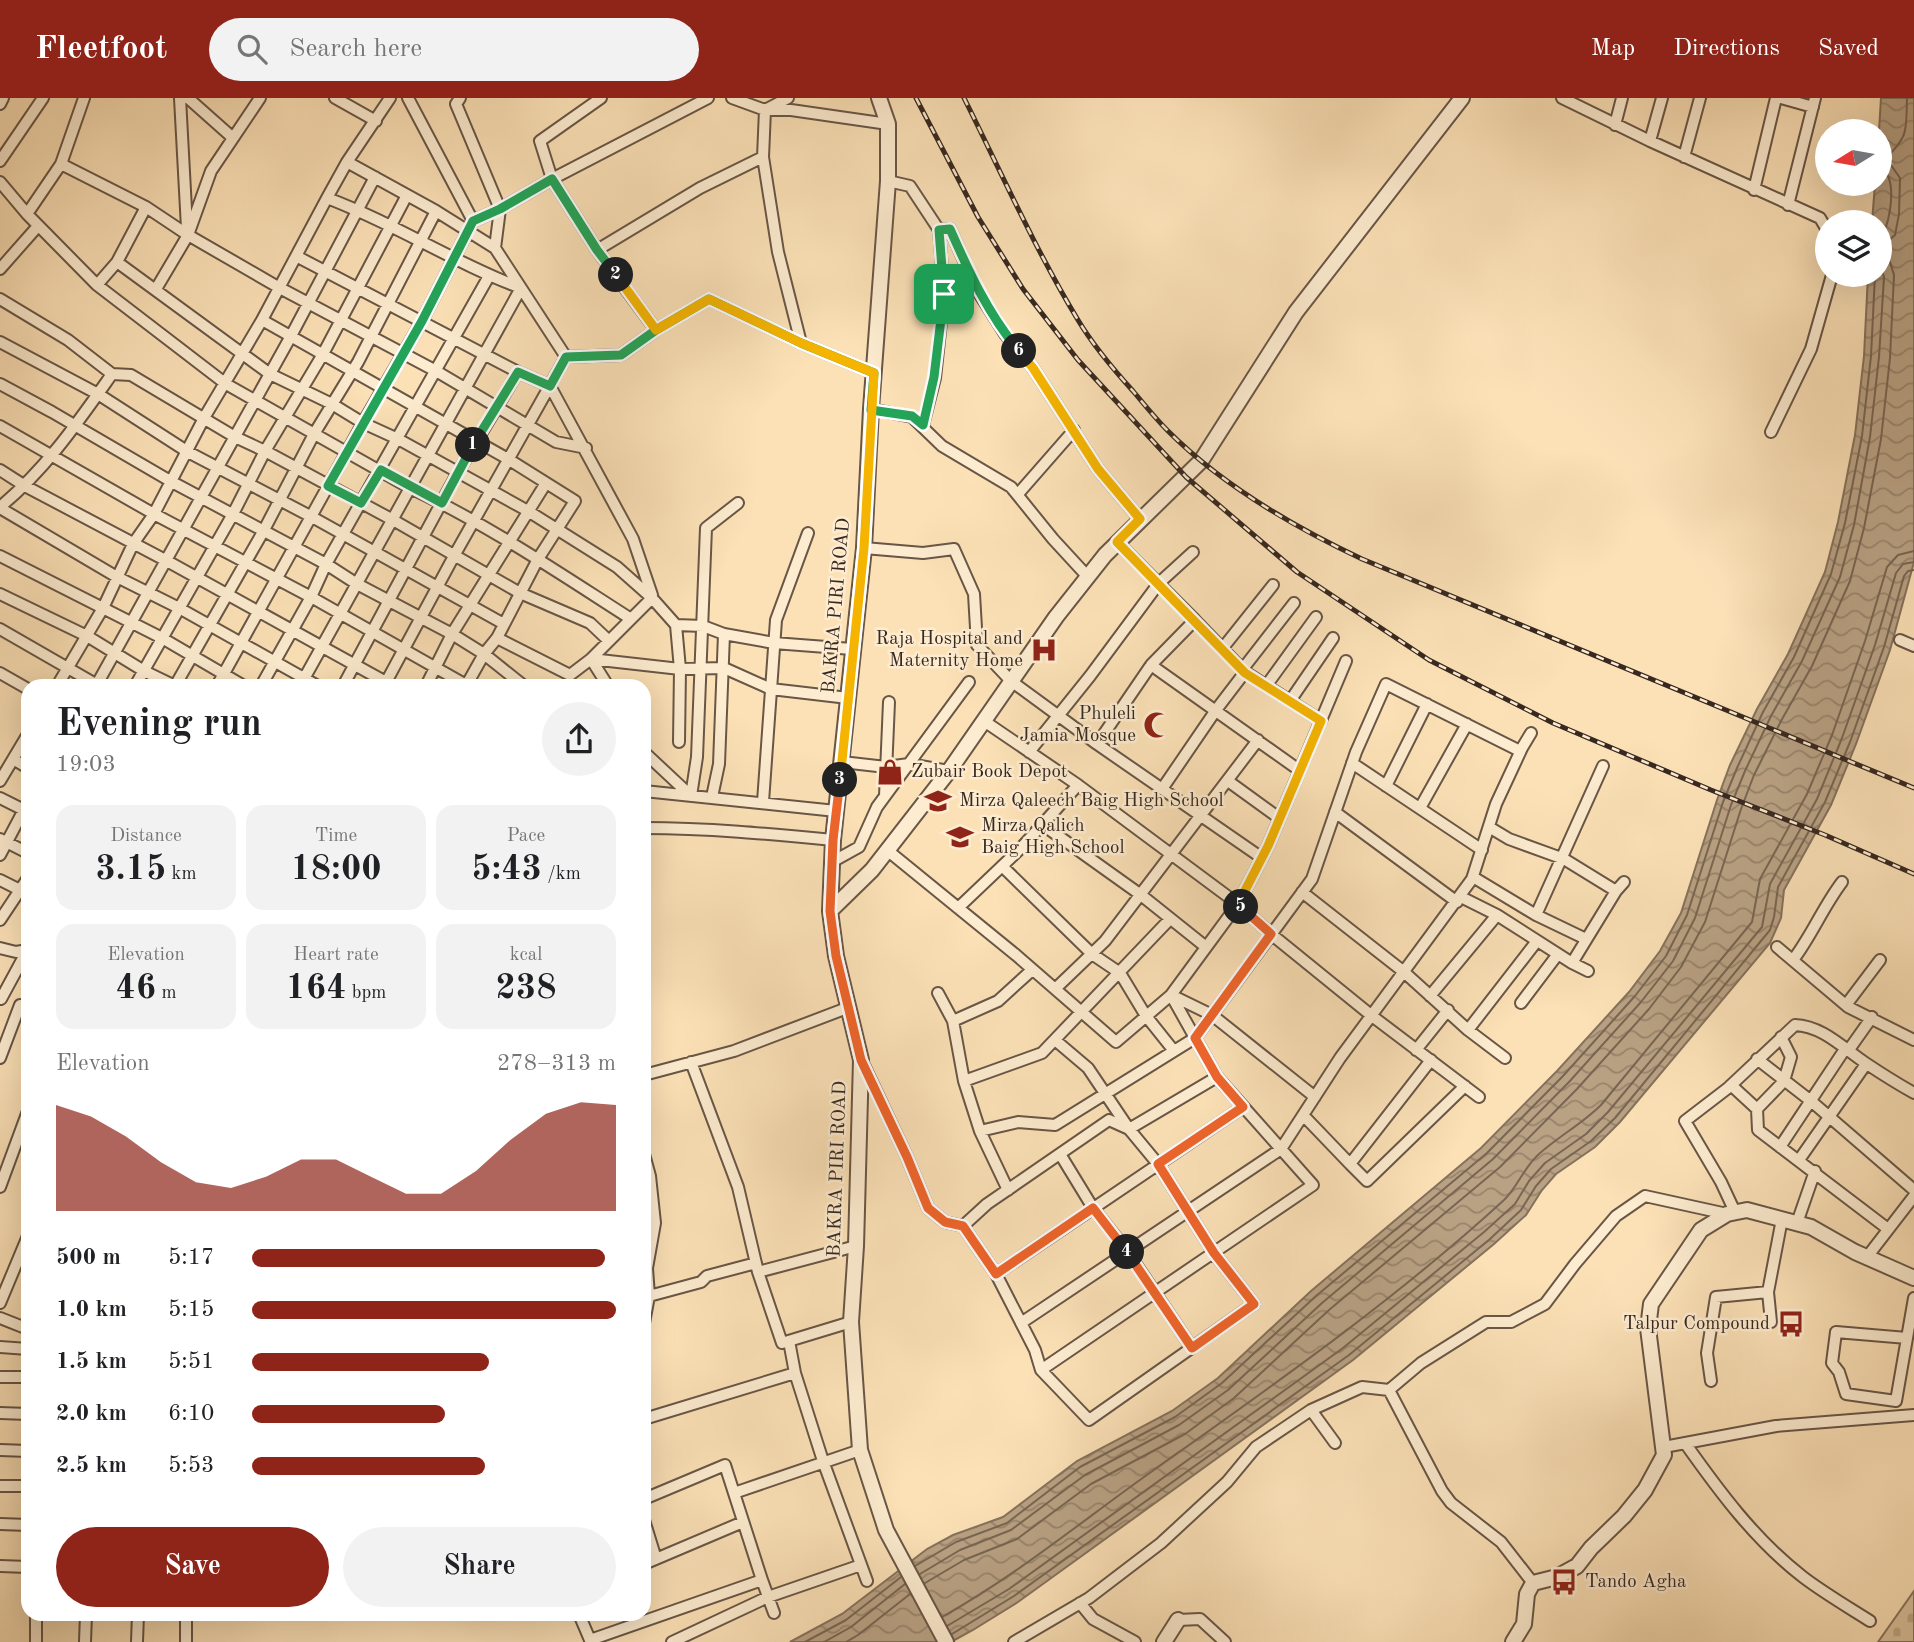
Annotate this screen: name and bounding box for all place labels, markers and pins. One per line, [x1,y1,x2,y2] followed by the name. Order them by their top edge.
[598,258,634,292] pin: 2
[914,264,974,324] pin
[1002,334,1036,368] pin: 6
[456,428,490,462] pin: 1
[876,630,1023,671] place label: Raja Hospital and Maternity Home
[1029,635,1059,665] hospital icon: Raja Hospital and Maternity Home
[1019,705,1136,746] place label: Phuleli Jamia Mosque
[1142,710,1172,740] mosque icon: Phuleli Jamia Mosque
[875,757,905,787] shop icon: Zubair Book Depot
[822,762,858,798] pin: 3
[911,763,1068,782] place label: Zubair Book Depot
[923,786,953,816] school or university icon: Mirza Qaleech Baig High School
[959,792,1224,811] place label: Mirza Qaleech Baig High School
[981,817,1125,858] place label: Mirza Qalich Baig High School
[945,822,975,852] school or university icon: Mirza Qalich Baig High School
[1224,890,1258,924] pin: 5
[1110,1234,1144,1270] pin: 4
[1776,1309,1806,1339] bus stop icon: Talpur Compound
[1623,1315,1770,1334] place label: Talpur Compound
[1549,1567,1579,1597] bus stop icon: Tando Agha
[1585,1573,1687,1592] place label: Tando Agha

